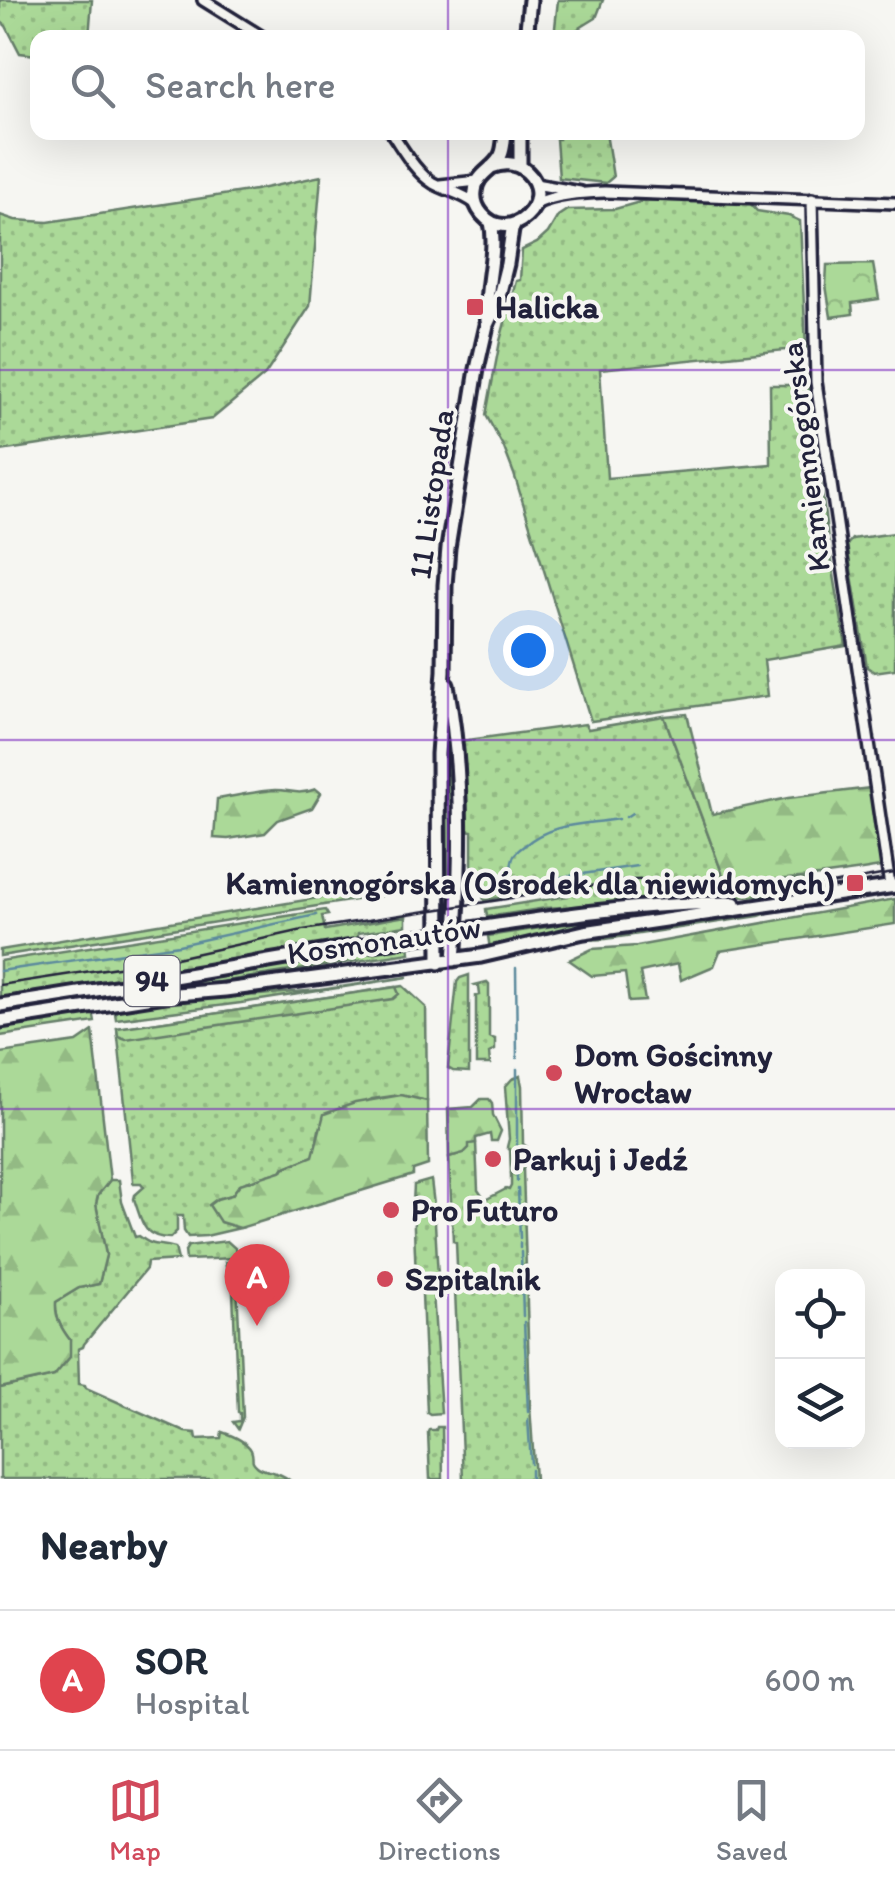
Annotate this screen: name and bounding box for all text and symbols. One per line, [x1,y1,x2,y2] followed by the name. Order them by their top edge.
[30,30,865,140] search box
[65,58,120,113] icon: search
[145,62,336,108] text: Search here
[495,288,599,326] place label: Halicka
[464,296,486,318] marker: Halicka
[772,340,838,574] street label: Kamiennogórska
[400,406,462,582] street label: 11 Listopada
[503,625,554,676] your location
[226,864,835,902] place label: Kamiennogórska (Ośrodek dla niewidomych)
[844,872,866,894] marker: Kamiennogórska (Ośrodek dla niewidomych)
[285,908,483,972] street label: Kosmonautów
[124,956,180,1006] road number: 94
[574,1036,773,1111] place label: Dom Gościnny Wrocław
[543,1062,565,1084] marker: Dom Gościnny Wrocław
[513,1140,687,1178] place label: Parkuj i Jedź
[482,1148,504,1170] marker: Parkuj i Jedź
[411,1191,558,1229] place label: Pro Futuro
[380,1199,402,1221] marker: Pro Futuro
[224,1244,290,1326] pin: A
[405,1260,541,1298] place label: Szpitalnik
[374,1268,396,1290] marker: Szpitalnik
[775,1269,865,1449] map controls
[775,1269,865,1359] button: locate
[775,1359,865,1449] button: layers
[40,1519,167,1570] text: Nearby
[135,1638,207,1684] text: SOR
[62,1661,83,1699] text: A
[765,1661,855,1699] text: 600 m
[135,1684,249,1722] text: Hospital
[108,1773,163,1867] tab: Map
[378,1773,501,1867] tab: Directions
[716,1773,787,1867] tab: Saved

